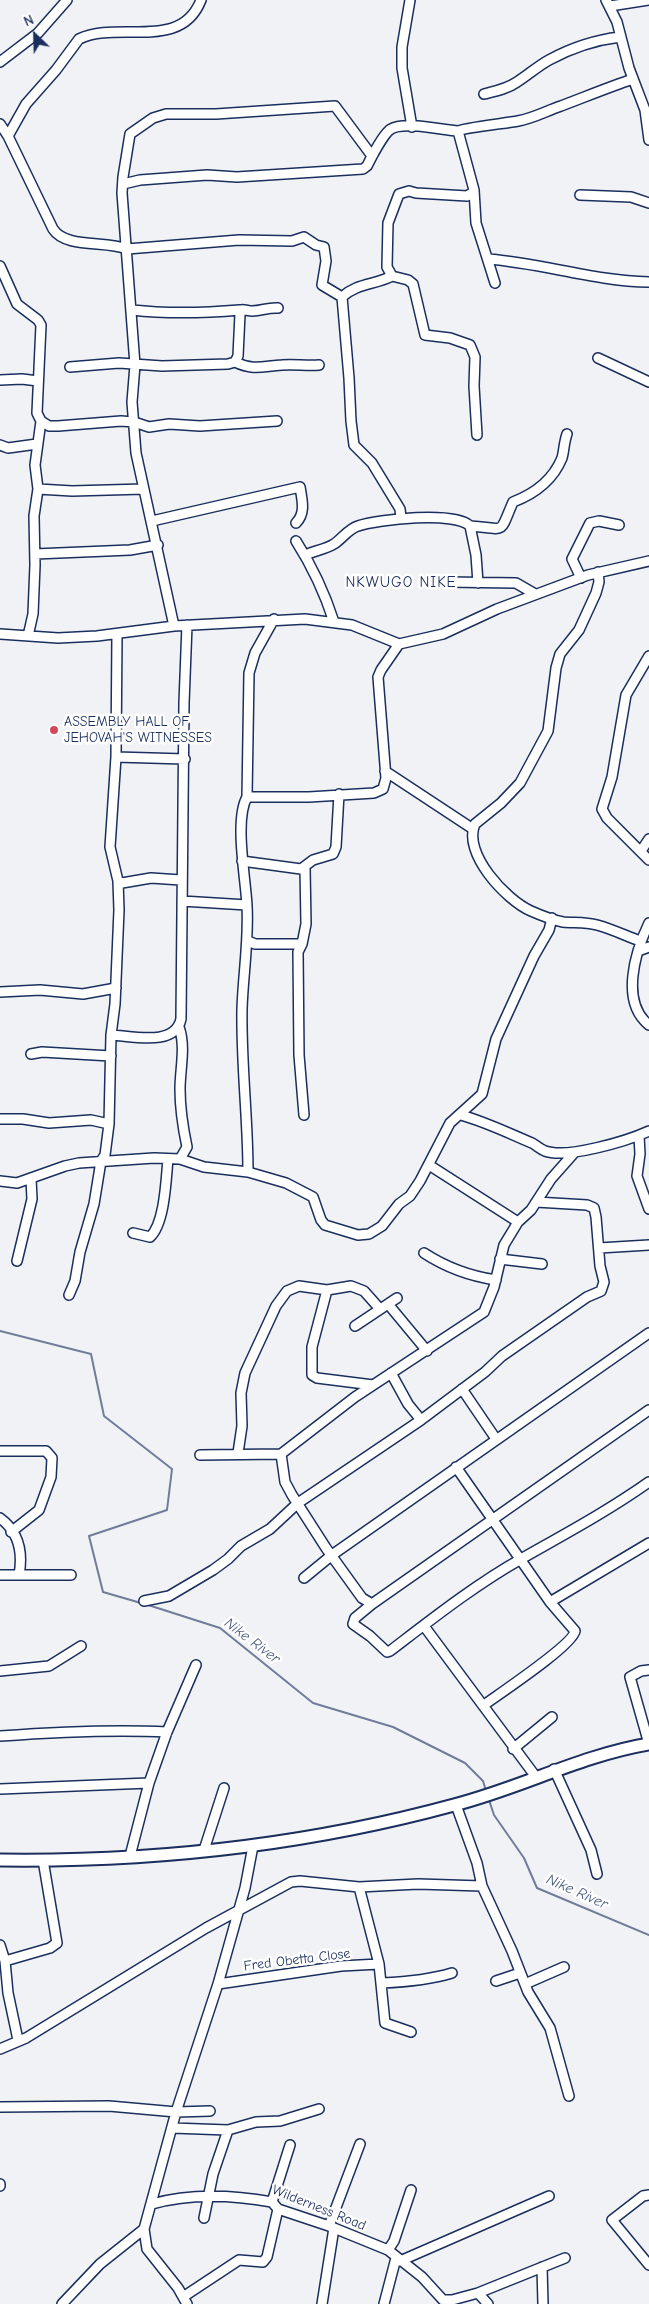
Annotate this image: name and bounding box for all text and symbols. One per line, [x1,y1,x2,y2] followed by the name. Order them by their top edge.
[10,10,60,60] north arrow
[21,11,36,30] text: N
[344,574,458,592] district label: NKWUGO NIKE
[64,714,212,746] place label: ASSEMBLY HALL OF JEHOVAH'S WITNESSES
[48,724,60,736] marker: ASSEMBLY HALL OF JEHOVAH'S WITNESSES
[221,1614,283,1668] water label: Nike River
[544,1871,610,1913] water label: Nike River
[243,1945,351,1975] street label: Fred Obetta Close
[270,2182,368,2234] street label: Wilderness Road

